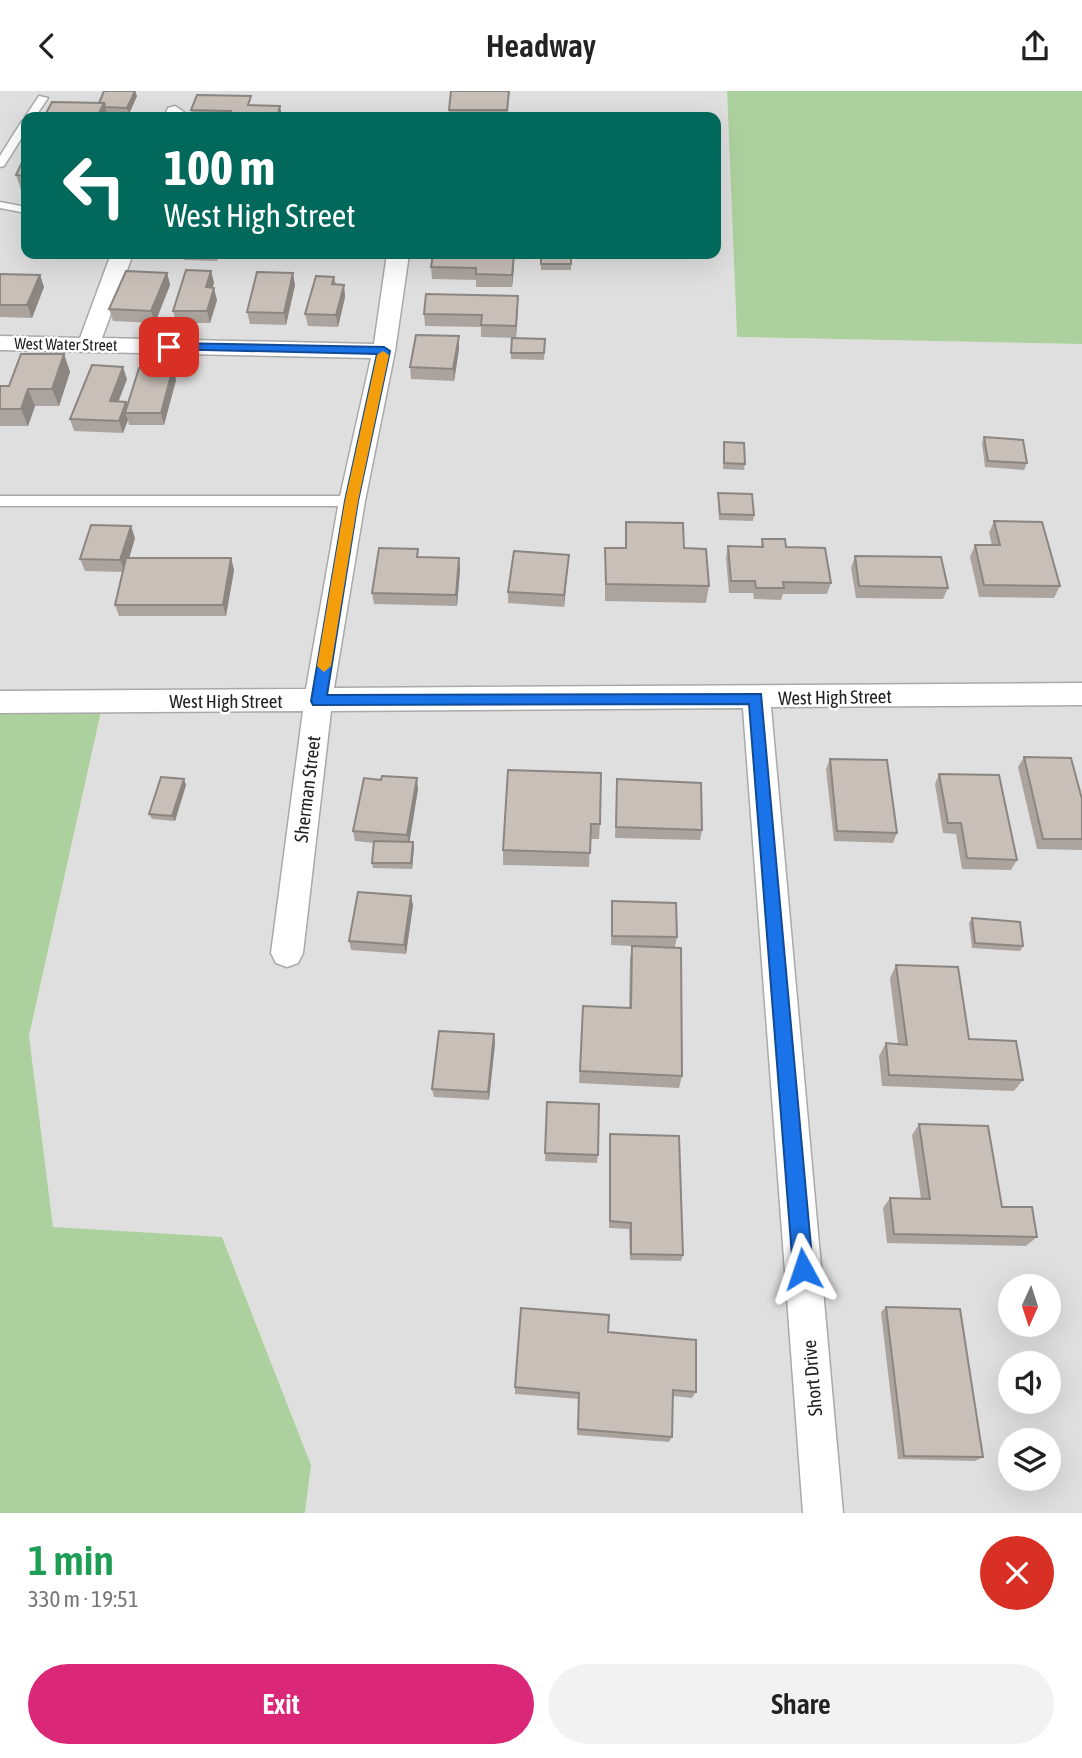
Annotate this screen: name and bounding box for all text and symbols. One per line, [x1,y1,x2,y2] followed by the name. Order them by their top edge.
[28,27,66,65] icon: back
[486,27,596,64] text: Headway
[1016,27,1054,65] icon: share
[164,139,275,195] text: 100 m
[49,140,140,231] icon: left
[164,197,356,234] text: West High Street
[139,317,199,377] pin
[150,328,188,366] icon: arrive
[14,334,118,354] street label: West Water Street
[778,685,892,709] street label: West High Street
[169,690,283,712] street label: West High Street
[290,734,324,844] street label: Sherman Street
[766,1232,840,1306] position arrow
[998,1274,1060,1337] north arrow
[998,1274,1061,1491] map controls
[798,1339,826,1417] street label: Short Drive
[998,1351,1061,1414] button: sound
[998,1428,1061,1491] button: layers
[28,1536,114,1584] text: 1 min
[980,1536,1054,1610] button: close
[28,1586,139,1612] text: 330 m · 19:51
[28,1664,534,1744] button: Exit
[548,1664,1054,1744] button: Share

